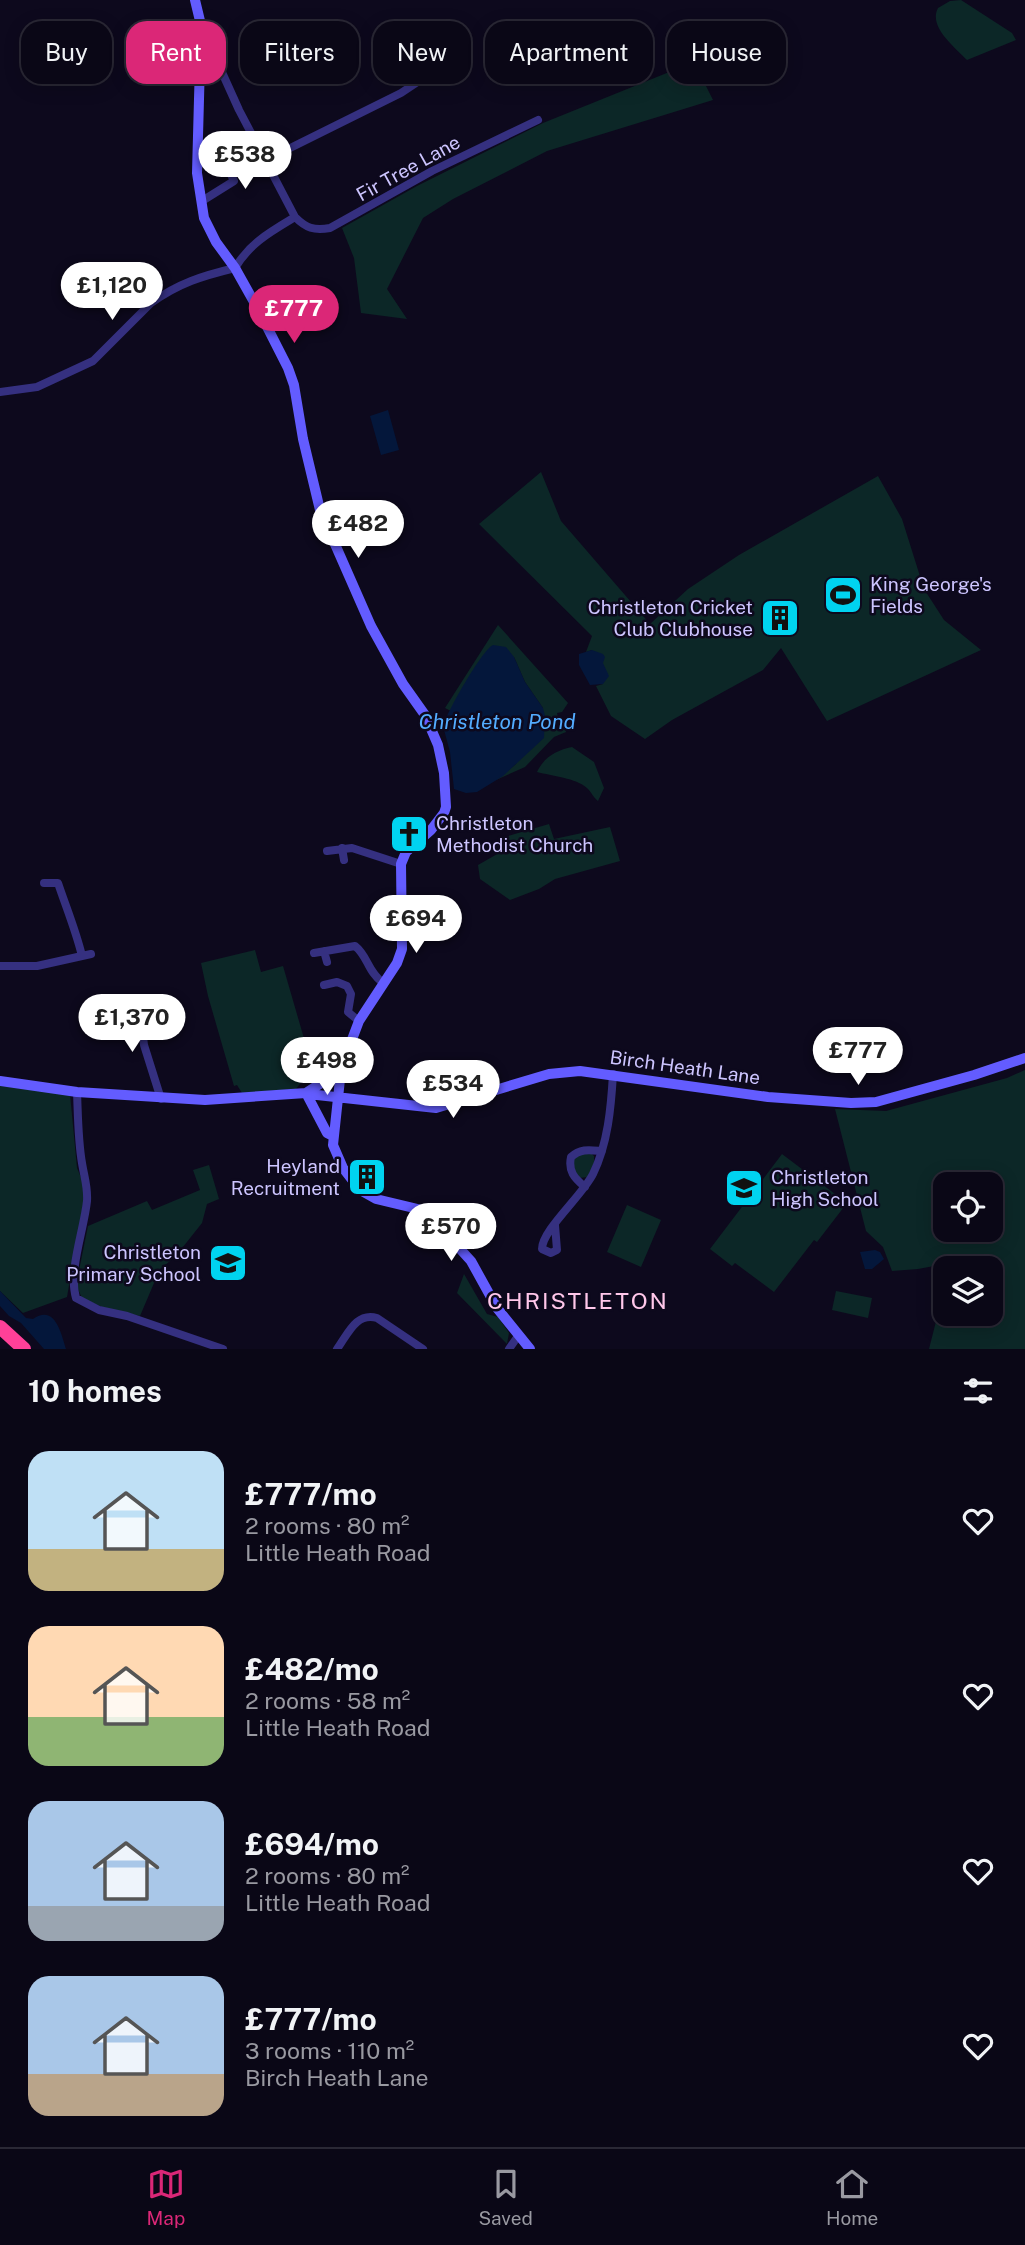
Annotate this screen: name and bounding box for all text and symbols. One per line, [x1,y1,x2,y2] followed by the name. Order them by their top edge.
[21,21,112,84] chip: Buy
[126,21,226,84] chip: Rent
[240,21,359,84] chip: Filters
[373,21,471,84] chip: New
[485,21,653,84] chip: Apartment
[667,21,786,84] chip: House
[352,130,464,206] street label: Fir Tree Lane
[204,132,286,191] pin: £538
[214,140,276,167] text: £538
[55,262,169,322] pin: £1,120
[77,271,147,298] text: £1,120
[253,286,335,345] pin: £777
[265,294,323,321] text: £777
[317,500,399,560] pin: £482
[328,509,388,536] text: £482
[870,573,992,617] place label: King George's Fields
[822,574,864,616] sports icon: King George's Fields
[588,596,753,640] place label: Christleton Cricket Club Clubhouse
[759,597,801,639] building icon: Christleton Cricket Club Clubhouse
[418,709,576,734] water label: Christleton Pond
[436,812,593,856] place label: Christleton Methodist Church
[388,813,430,855] church icon: Christleton Methodist Church
[375,895,457,955] pin: £694
[386,904,446,931] text: £694
[75,995,189,1054] pin: £1,370
[94,1003,170,1030] text: £1,370
[817,1028,899,1087] pin: £777
[829,1036,887,1063] text: £777
[286,1038,368,1097] pin: £498
[297,1046,357,1073] text: £498
[608,1046,762,1088] street label: Birch Heath Lane
[412,1060,494,1120] pin: £534
[423,1069,483,1096] text: £534
[231,1155,340,1199] place label: Heyland Recruitment
[346,1156,388,1198] building icon: Heyland Recruitment
[771,1166,879,1210] place label: Christleton High School
[723,1167,765,1209] school or university icon: Christleton High School
[933,1172,1003,1326] map controls
[933,1172,1003,1242] button: locate
[410,1204,492,1263] pin: £570
[421,1212,481,1239] text: £570
[66,1241,201,1285] place label: Christleton Primary School
[207,1242,249,1284] school or university icon: Christleton Primary School
[933,1256,1003,1326] button: layers
[487,1287,669,1314] district label: CHRISTLETON
[959,1372,997,1410] icon: filters
[28,1373,162,1409] text: 10 homes
[245,1476,377,1512] text: £777/mo
[84,1479,168,1563] icon: home
[959,1502,997,1540] icon: heart
[245,1512,410,1539] text: 2 rooms · 80 m²
[245,1539,430,1566] text: Little Heath Road
[245,1651,379,1687] text: £482/mo
[84,1654,168,1738] icon: home
[959,1677,997,1715] icon: heart
[245,1687,410,1714] text: 2 rooms · 58 m²
[245,1714,430,1741] text: Little Heath Road
[245,1826,379,1862] text: £694/mo
[84,1829,168,1913] icon: home
[959,1852,997,1890] icon: heart
[245,1862,410,1889] text: 2 rooms · 80 m²
[245,1889,430,1916] text: Little Heath Road
[245,2001,377,2037] text: £777/mo
[84,2004,168,2088] icon: home
[959,2027,997,2065] icon: heart
[245,2037,414,2064] text: 3 rooms · 110 m²
[245,2064,429,2091] text: Birch Heath Lane
[147,2165,185,2229] tab: Map
[478,2165,533,2229] tab: Saved
[826,2165,878,2229] tab: Home

